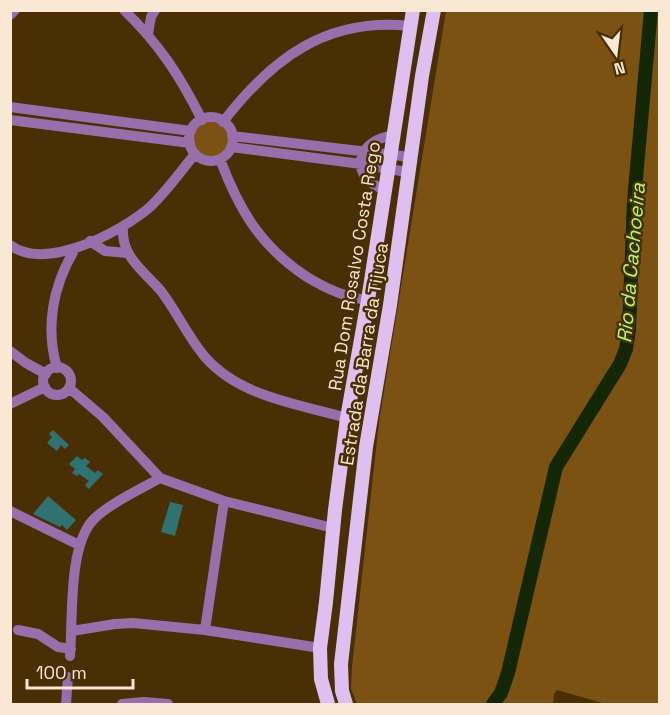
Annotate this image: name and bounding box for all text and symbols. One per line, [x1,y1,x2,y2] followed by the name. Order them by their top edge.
[586,24,646,84] north arrow
[612,57,627,80] text: N
[323,140,385,392] street label: Rua Dom Rosalvo Costa Rego
[611,181,651,344] water label: Rio da Cachoeira
[335,241,393,467] street label: Estrada da Barra da Tijuca
[27,652,134,690] scale bar
[36,661,87,684] text: 100 m

